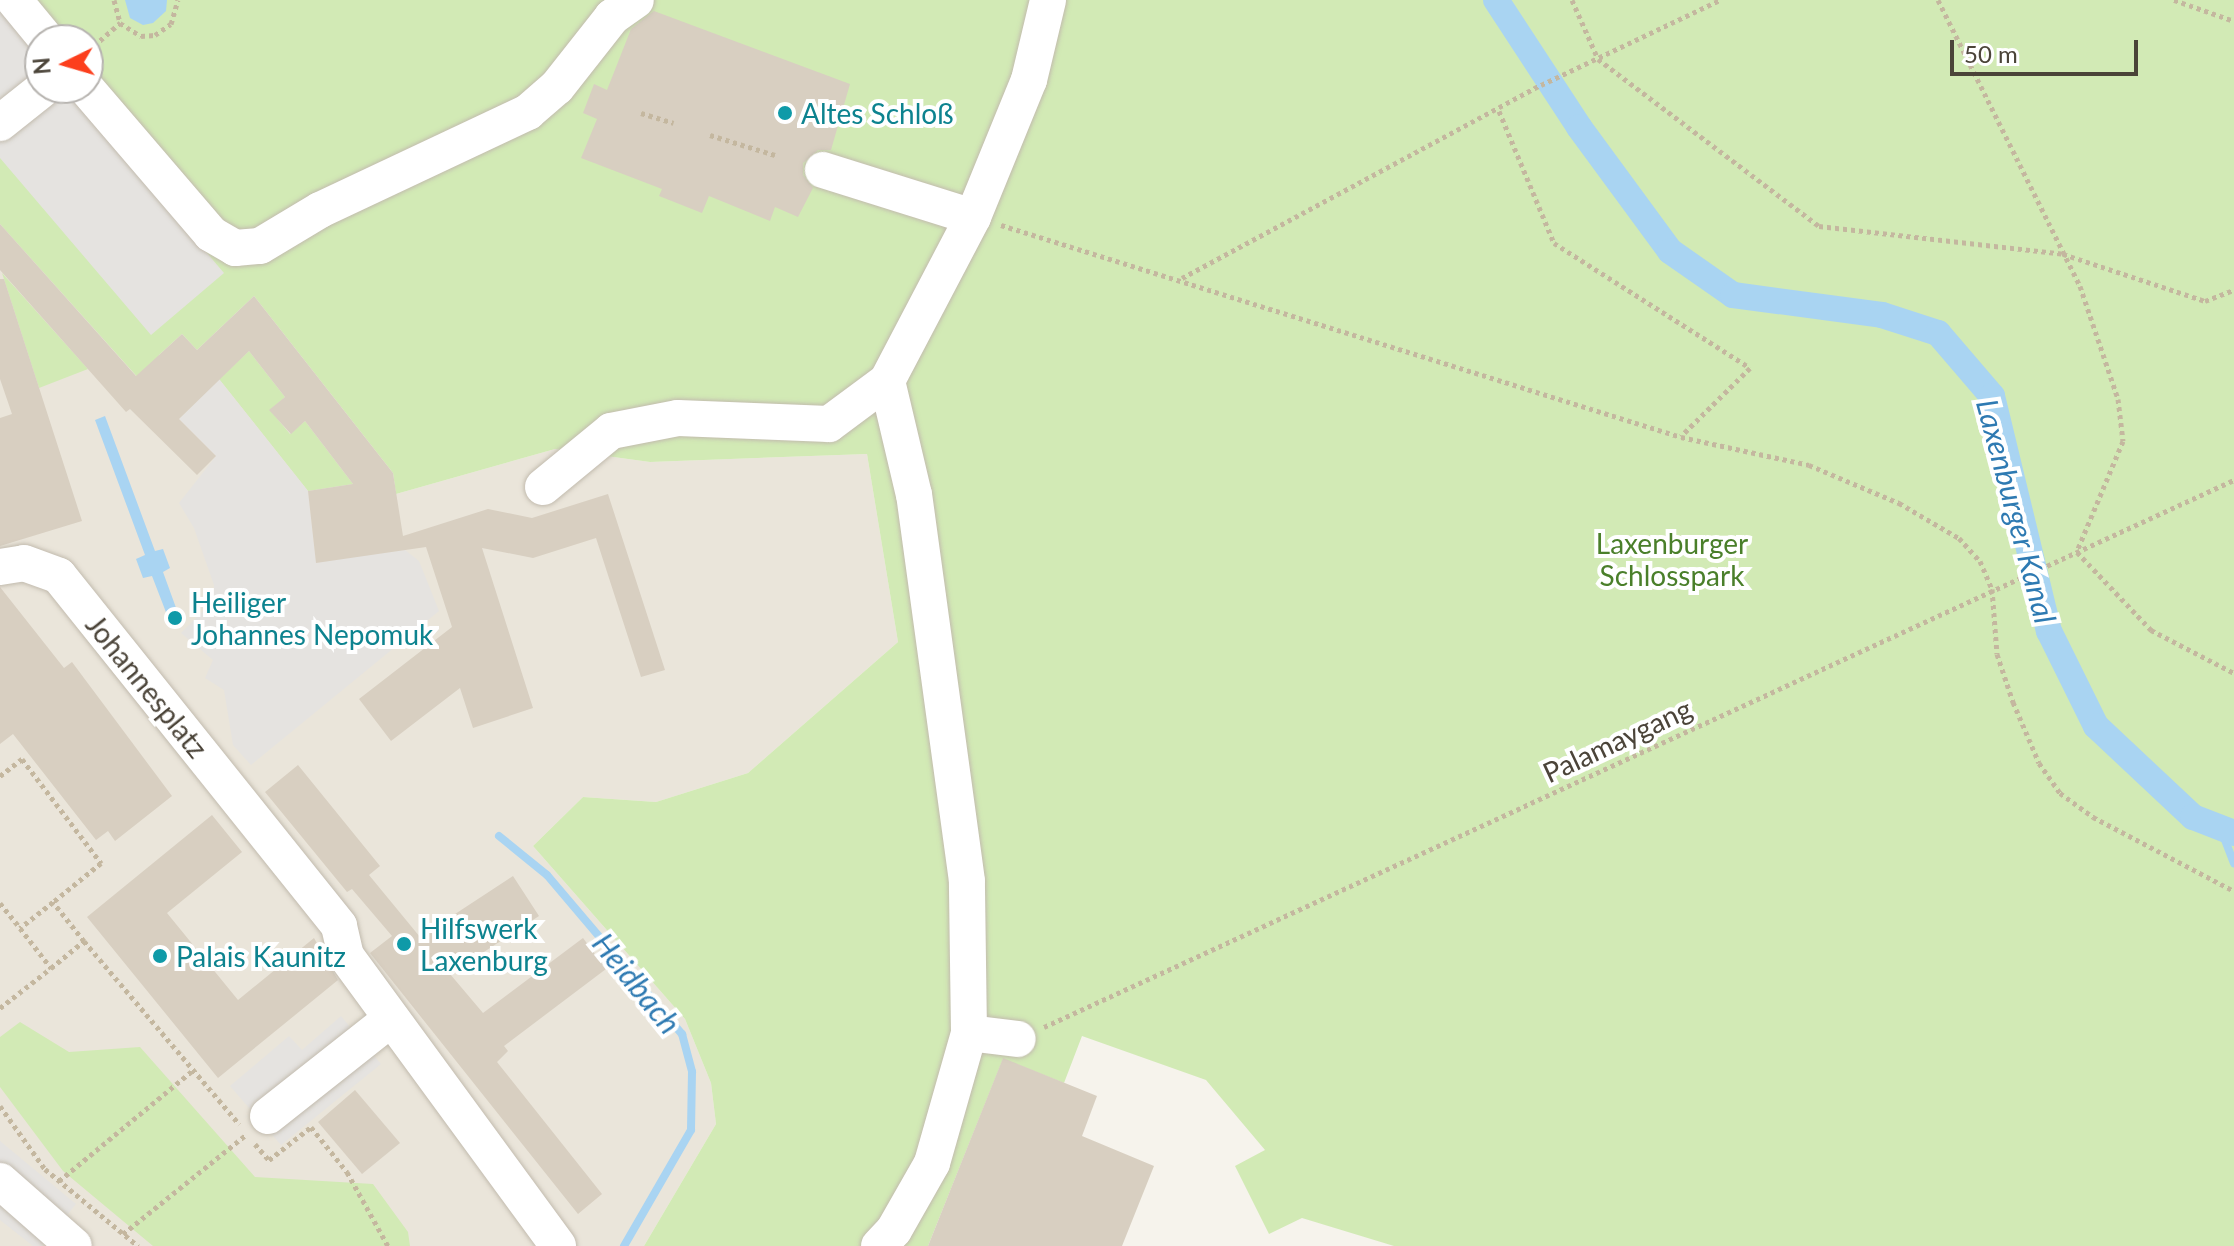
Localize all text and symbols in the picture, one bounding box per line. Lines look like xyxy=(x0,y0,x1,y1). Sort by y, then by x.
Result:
north arrow xyxy=(24,24,104,104)
scale bar xyxy=(1954,24,2142,74)
text: 50 m xyxy=(1964,39,2018,68)
text: N xyxy=(27,56,56,76)
place label: Altes Schloß xyxy=(801,96,953,130)
marker: Altes Schloß xyxy=(776,104,794,122)
water label: Laxenburger Kanal xyxy=(1970,395,2064,627)
park label: Laxenburger Schlosspark xyxy=(1596,526,1748,592)
place label: Heiliger Johannes Nepomuk xyxy=(191,585,433,651)
street label: Johannesplatz xyxy=(79,608,215,764)
marker: Heiliger Johannes Nepomuk xyxy=(166,609,184,627)
street label: Palamaygang xyxy=(1537,691,1697,789)
place label: Hilfswerk Laxenburg xyxy=(420,911,548,977)
water label: Heidbach xyxy=(586,926,688,1040)
marker: Hilfswerk Laxenburg xyxy=(395,935,413,953)
place label: Palais Kaunitz xyxy=(176,939,346,973)
marker: Palais Kaunitz xyxy=(151,947,169,965)

